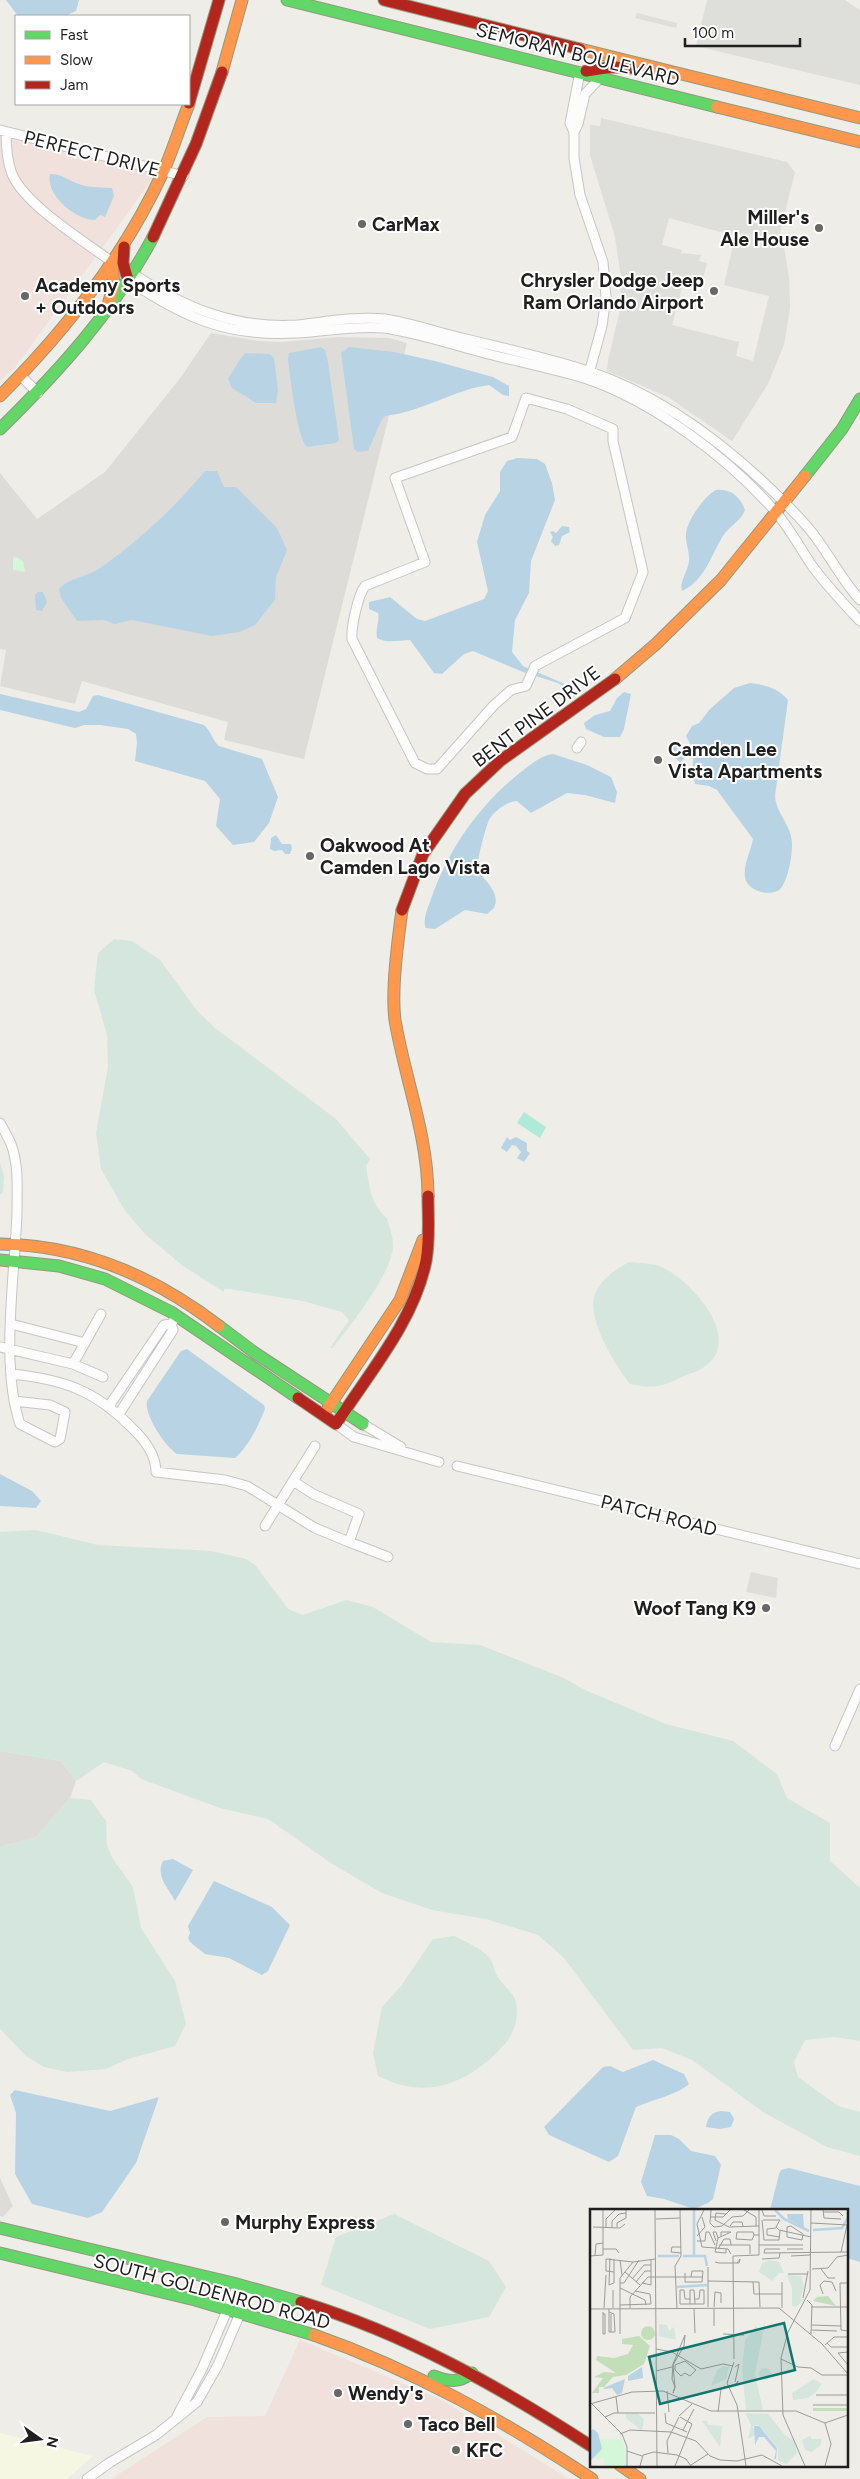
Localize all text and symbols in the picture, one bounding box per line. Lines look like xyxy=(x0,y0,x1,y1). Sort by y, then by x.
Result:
legend xyxy=(15,15,190,105)
scale bar xyxy=(685,15,800,47)
street label: SEMORAN BOULEVARD xyxy=(474,18,682,91)
text: 100 m xyxy=(692,24,734,42)
text: Fast xyxy=(60,26,89,44)
text: Slow xyxy=(60,51,93,69)
text: Jam xyxy=(60,76,88,94)
street label: PERFECT DRIVE xyxy=(22,125,162,181)
place label: Miller's Ale House xyxy=(720,206,809,251)
place label: CarMax xyxy=(372,213,440,236)
marker: CarMax xyxy=(356,218,368,230)
marker: Miller's Ale House xyxy=(813,222,825,234)
place label: Chrysler Dodge Jeep Ram Orlando Airport xyxy=(520,269,704,314)
place label: Academy Sports + Outdoors xyxy=(35,274,180,319)
marker: Chrysler Dodge Jeep Ram Orlando Airport xyxy=(708,285,720,297)
marker: Academy Sports + Outdoors xyxy=(19,290,31,302)
street label: BENT PINE DRIVE xyxy=(468,661,605,772)
place label: Camden Lee Vista Apartments xyxy=(668,738,822,783)
marker: Camden Lee Vista Apartments xyxy=(652,754,664,766)
place label: Oakwood At Camden Lago Vista xyxy=(320,834,490,879)
marker: Oakwood At Camden Lago Vista xyxy=(304,850,316,862)
street label: PATCH ROAD xyxy=(598,1490,720,1541)
place label: Woof Tang K9 xyxy=(634,1597,756,1620)
marker: Woof Tang K9 xyxy=(760,1602,772,1614)
inset map xyxy=(590,2209,848,2466)
place label: Murphy Express xyxy=(235,2211,375,2234)
marker: Murphy Express xyxy=(219,2216,231,2228)
street label: SOUTH GOLDENROD ROAD xyxy=(91,2249,333,2334)
place label: Wendy's xyxy=(348,2382,423,2405)
marker: Wendy's xyxy=(332,2387,344,2399)
place label: Taco Bell xyxy=(418,2413,495,2436)
north arrow xyxy=(15,2414,65,2464)
marker: Taco Bell xyxy=(402,2418,414,2430)
text: N xyxy=(43,2435,62,2449)
place label: KFC xyxy=(466,2439,503,2462)
marker: KFC xyxy=(450,2444,462,2456)

